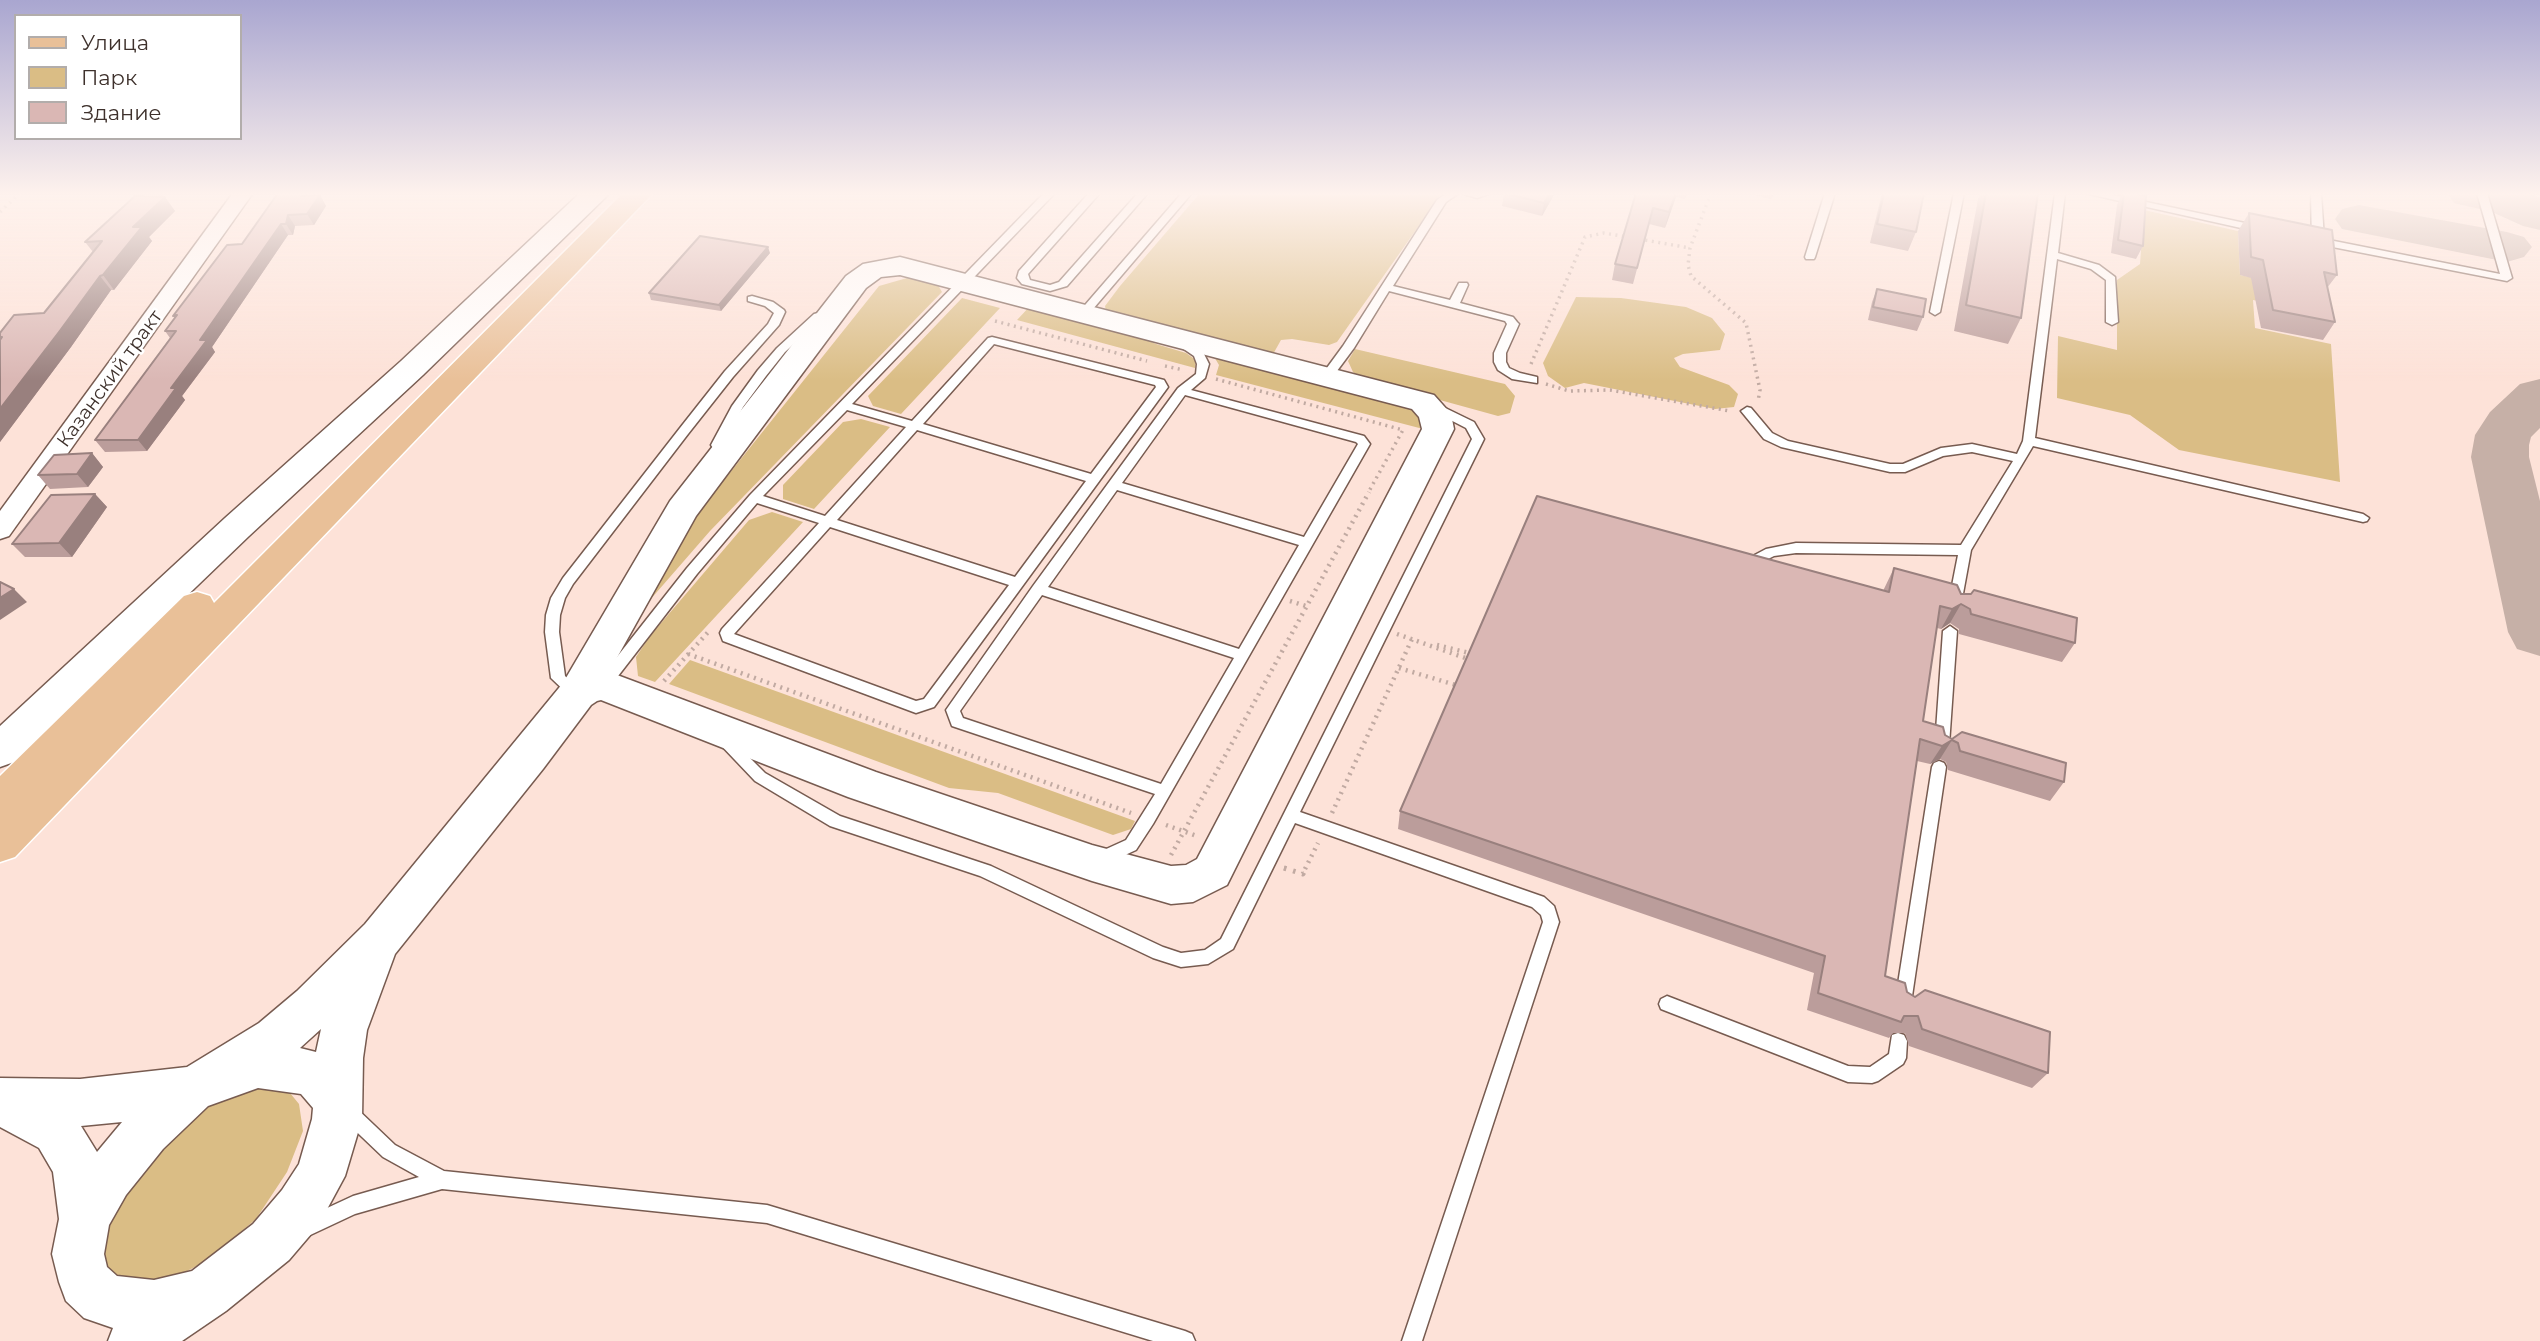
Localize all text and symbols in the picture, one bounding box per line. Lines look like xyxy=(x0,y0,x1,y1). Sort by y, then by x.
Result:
legend xyxy=(14,14,242,140)
text: Улица xyxy=(81,30,149,55)
text: Парк xyxy=(81,65,137,90)
text: Здание xyxy=(81,100,162,125)
street label: Казанский тракт xyxy=(53,306,167,452)

